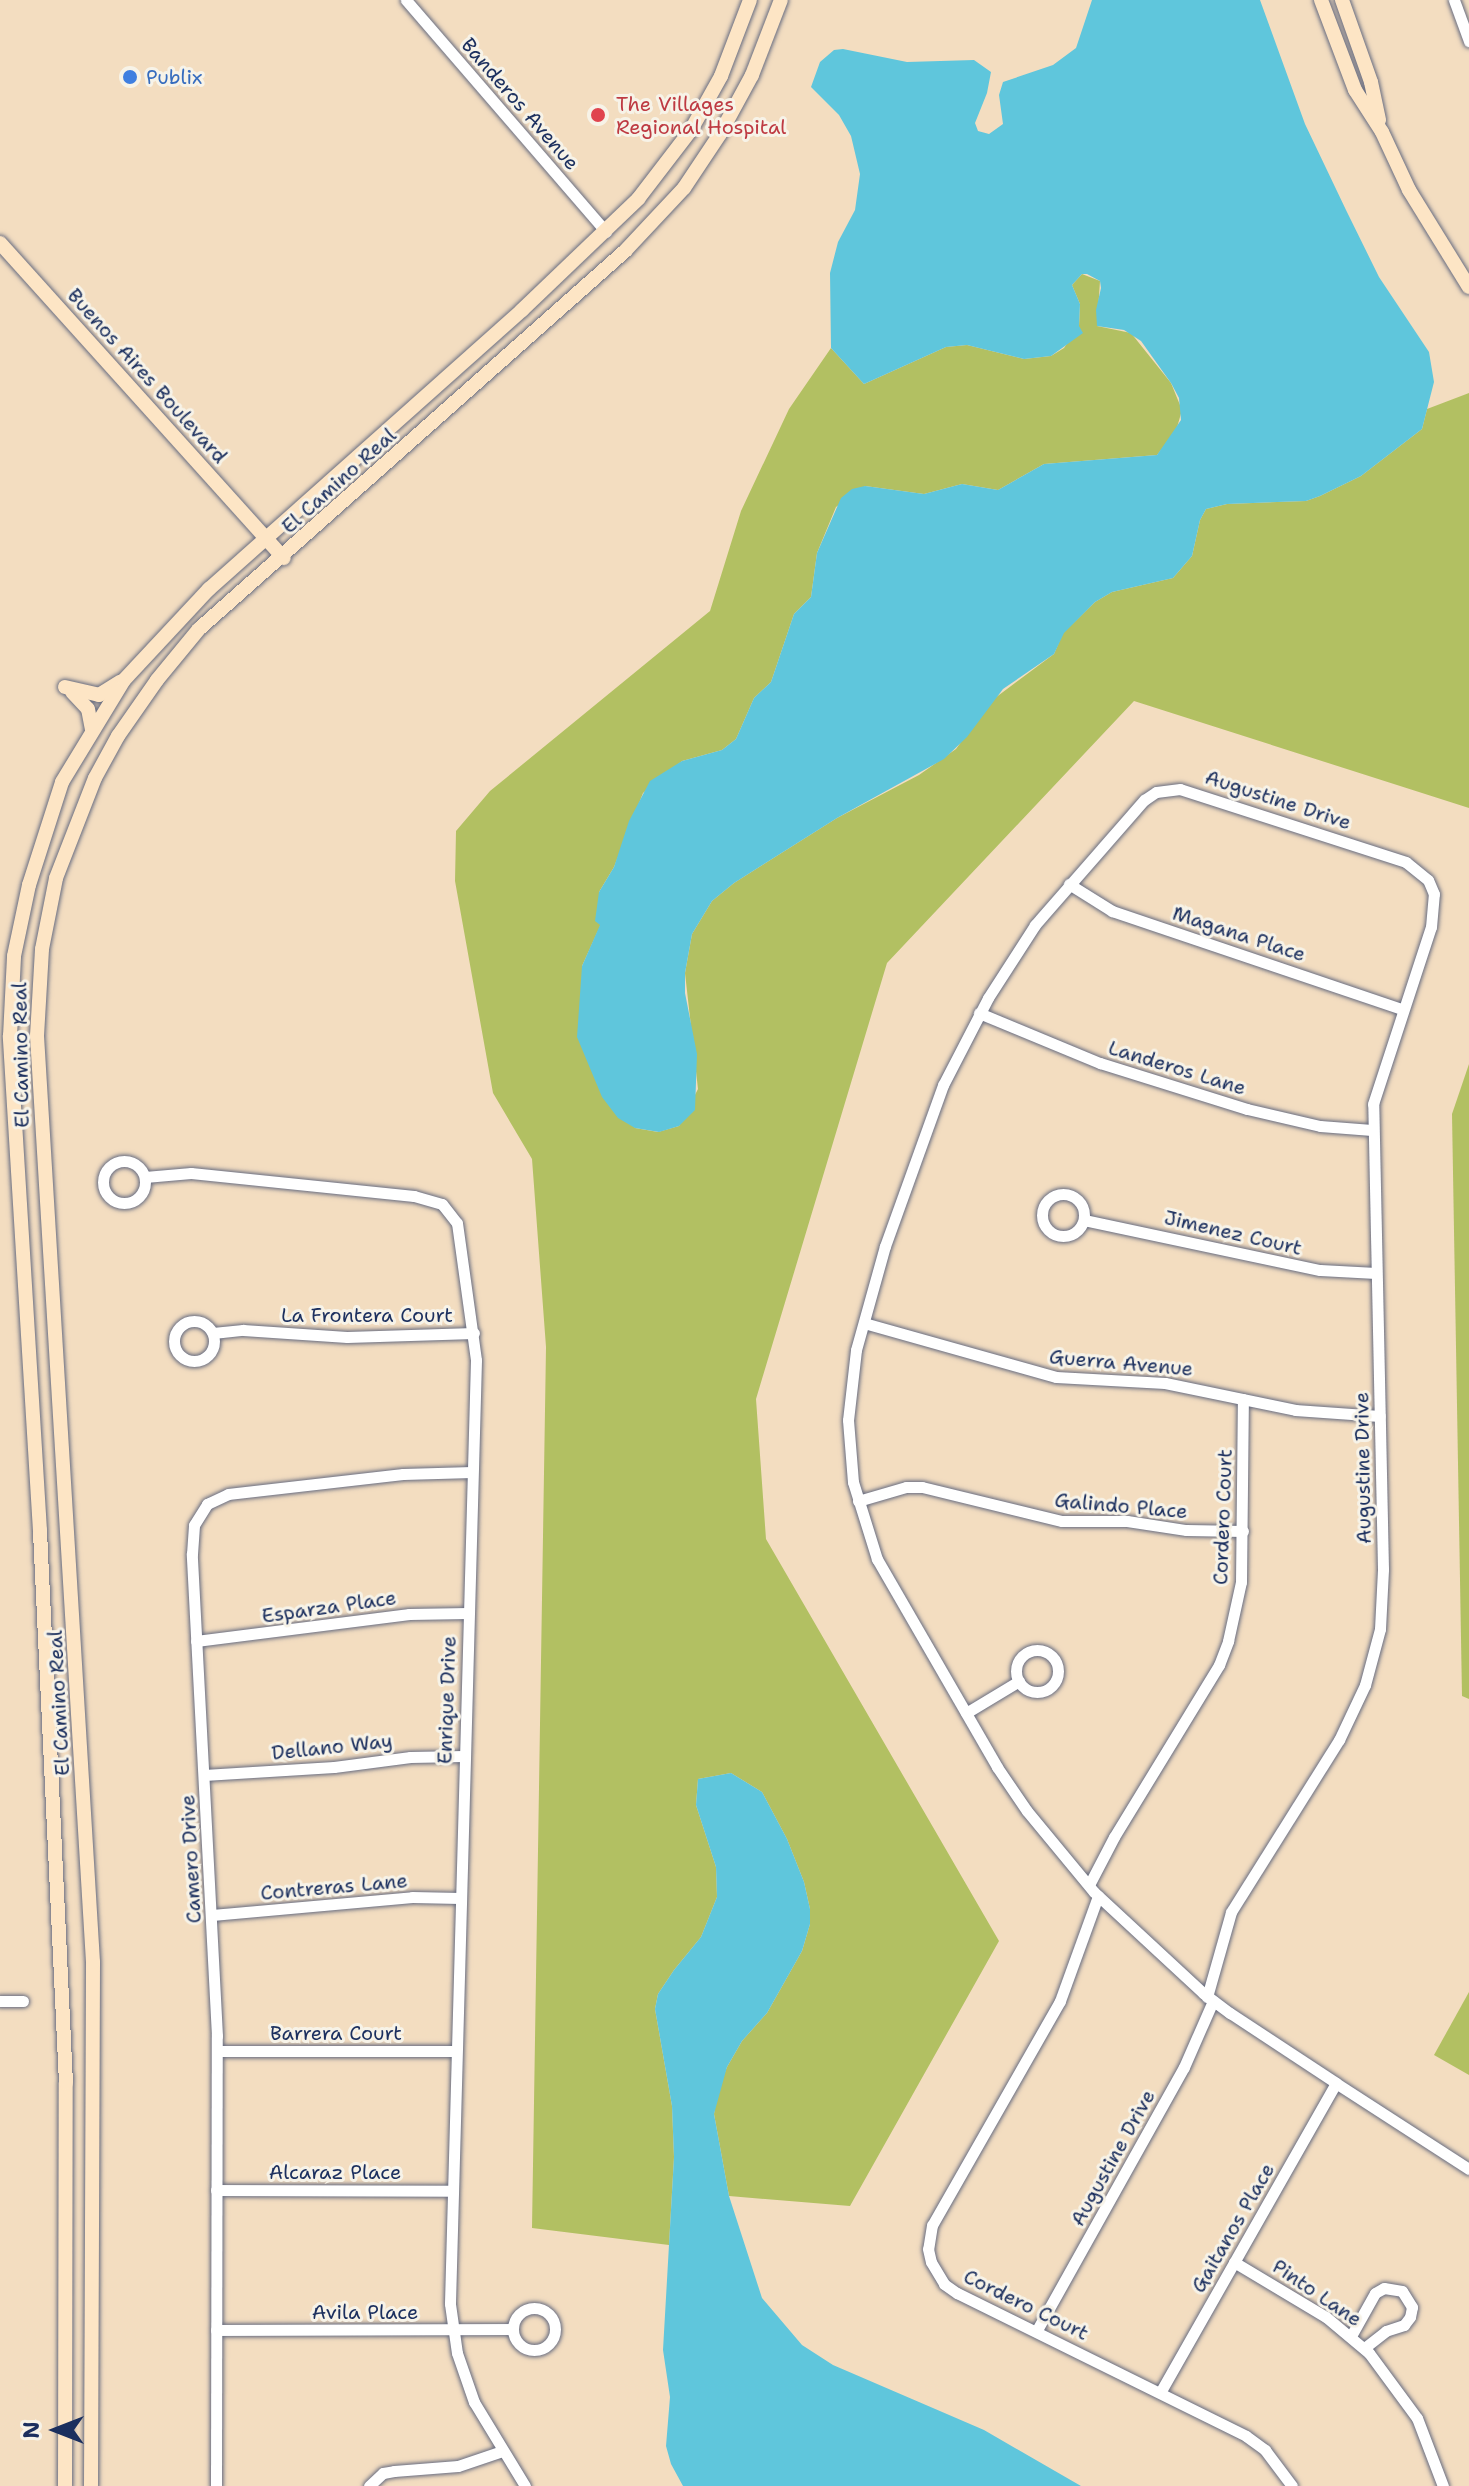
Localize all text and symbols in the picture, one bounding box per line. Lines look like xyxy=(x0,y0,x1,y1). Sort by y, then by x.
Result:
street label: Banderos Avenue xyxy=(456,33,584,175)
place label: Publix xyxy=(146,65,202,89)
marker: Publix xyxy=(121,68,139,86)
place label: The Villages Regional Hospital xyxy=(616,92,786,139)
marker: The Villages Regional Hospital xyxy=(587,104,609,126)
street label: Buenos Aires Boulevard xyxy=(62,284,232,468)
street label: El Camino Real xyxy=(277,423,401,539)
street label: Augustine Drive xyxy=(1202,765,1354,835)
street label: Magana Place xyxy=(1169,901,1309,967)
street label: El Camino Real xyxy=(8,982,34,1128)
street label: Landeros Lane xyxy=(1105,1036,1249,1100)
street label: Jimenez Court xyxy=(1162,1206,1304,1260)
street label: La Frontera Court xyxy=(281,1303,453,1327)
street label: Guerra Avenue xyxy=(1048,1345,1194,1381)
street label: Augustine Drive xyxy=(1350,1392,1376,1544)
street label: Cordero Court xyxy=(1209,1449,1237,1585)
street label: Galindo Place xyxy=(1054,1488,1188,1524)
street label: Esparza Place xyxy=(260,1586,398,1628)
street label: El Camino Real xyxy=(43,1630,75,1776)
street label: Enrique Drive xyxy=(433,1635,461,1765)
street label: Dellano Way xyxy=(270,1729,394,1765)
street label: Camero Drive xyxy=(176,1794,206,1924)
street label: Contreras Lane xyxy=(259,1869,409,1905)
street label: Barrera Court xyxy=(270,2021,402,2045)
street label: Augustine Drive xyxy=(1066,2086,1160,2230)
street label: Gaitanos Place xyxy=(1186,2159,1280,2297)
street label: Alcaraz Place xyxy=(269,2160,401,2184)
street label: Pinto Lane xyxy=(1268,2254,1366,2332)
street label: Cordero Court xyxy=(960,2264,1092,2346)
street label: Avila Place xyxy=(312,2300,418,2324)
north arrow xyxy=(16,2390,96,2470)
text: N xyxy=(17,2421,46,2439)

